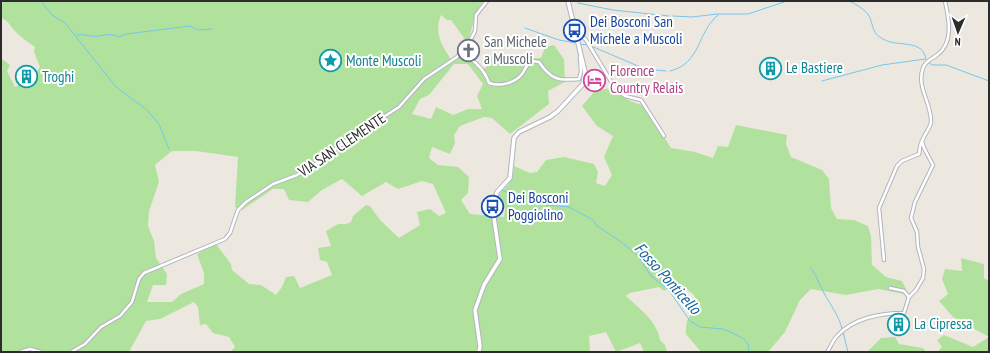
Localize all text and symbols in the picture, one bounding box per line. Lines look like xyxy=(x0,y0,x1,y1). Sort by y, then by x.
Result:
place label: Dei Bosconi San Michele a Muscoli xyxy=(590,12,682,48)
north arrow xyxy=(938,12,978,52)
bus stop icon: Dei Bosconi San Michele a Muscoli xyxy=(561,18,587,44)
place label: San Michele a Muscoli xyxy=(484,32,547,68)
text: N xyxy=(954,35,961,49)
church icon: San Michele a Muscoli xyxy=(456,38,482,64)
place icon: Monte Muscoli xyxy=(318,48,344,74)
place label: Monte Muscoli xyxy=(346,51,421,70)
building icon: Le Bastiere xyxy=(758,55,784,81)
place label: Le Bastiere xyxy=(786,58,843,77)
place label: Florence Country Relais xyxy=(610,61,683,97)
building icon: Troghi xyxy=(13,64,39,90)
place label: Troghi xyxy=(42,67,74,86)
hotel icon: Florence Country Relais xyxy=(581,67,607,93)
street label: VIA SAN CLEMENTE xyxy=(293,108,389,181)
place label: Dei Bosconi Poggiolino xyxy=(508,188,569,224)
bus stop icon: Dei Bosconi Poggiolino xyxy=(479,194,505,220)
water label: Fosso Ponticello xyxy=(631,238,706,319)
building icon: La Cipressa xyxy=(886,311,912,337)
place label: La Cipressa xyxy=(914,314,972,333)

